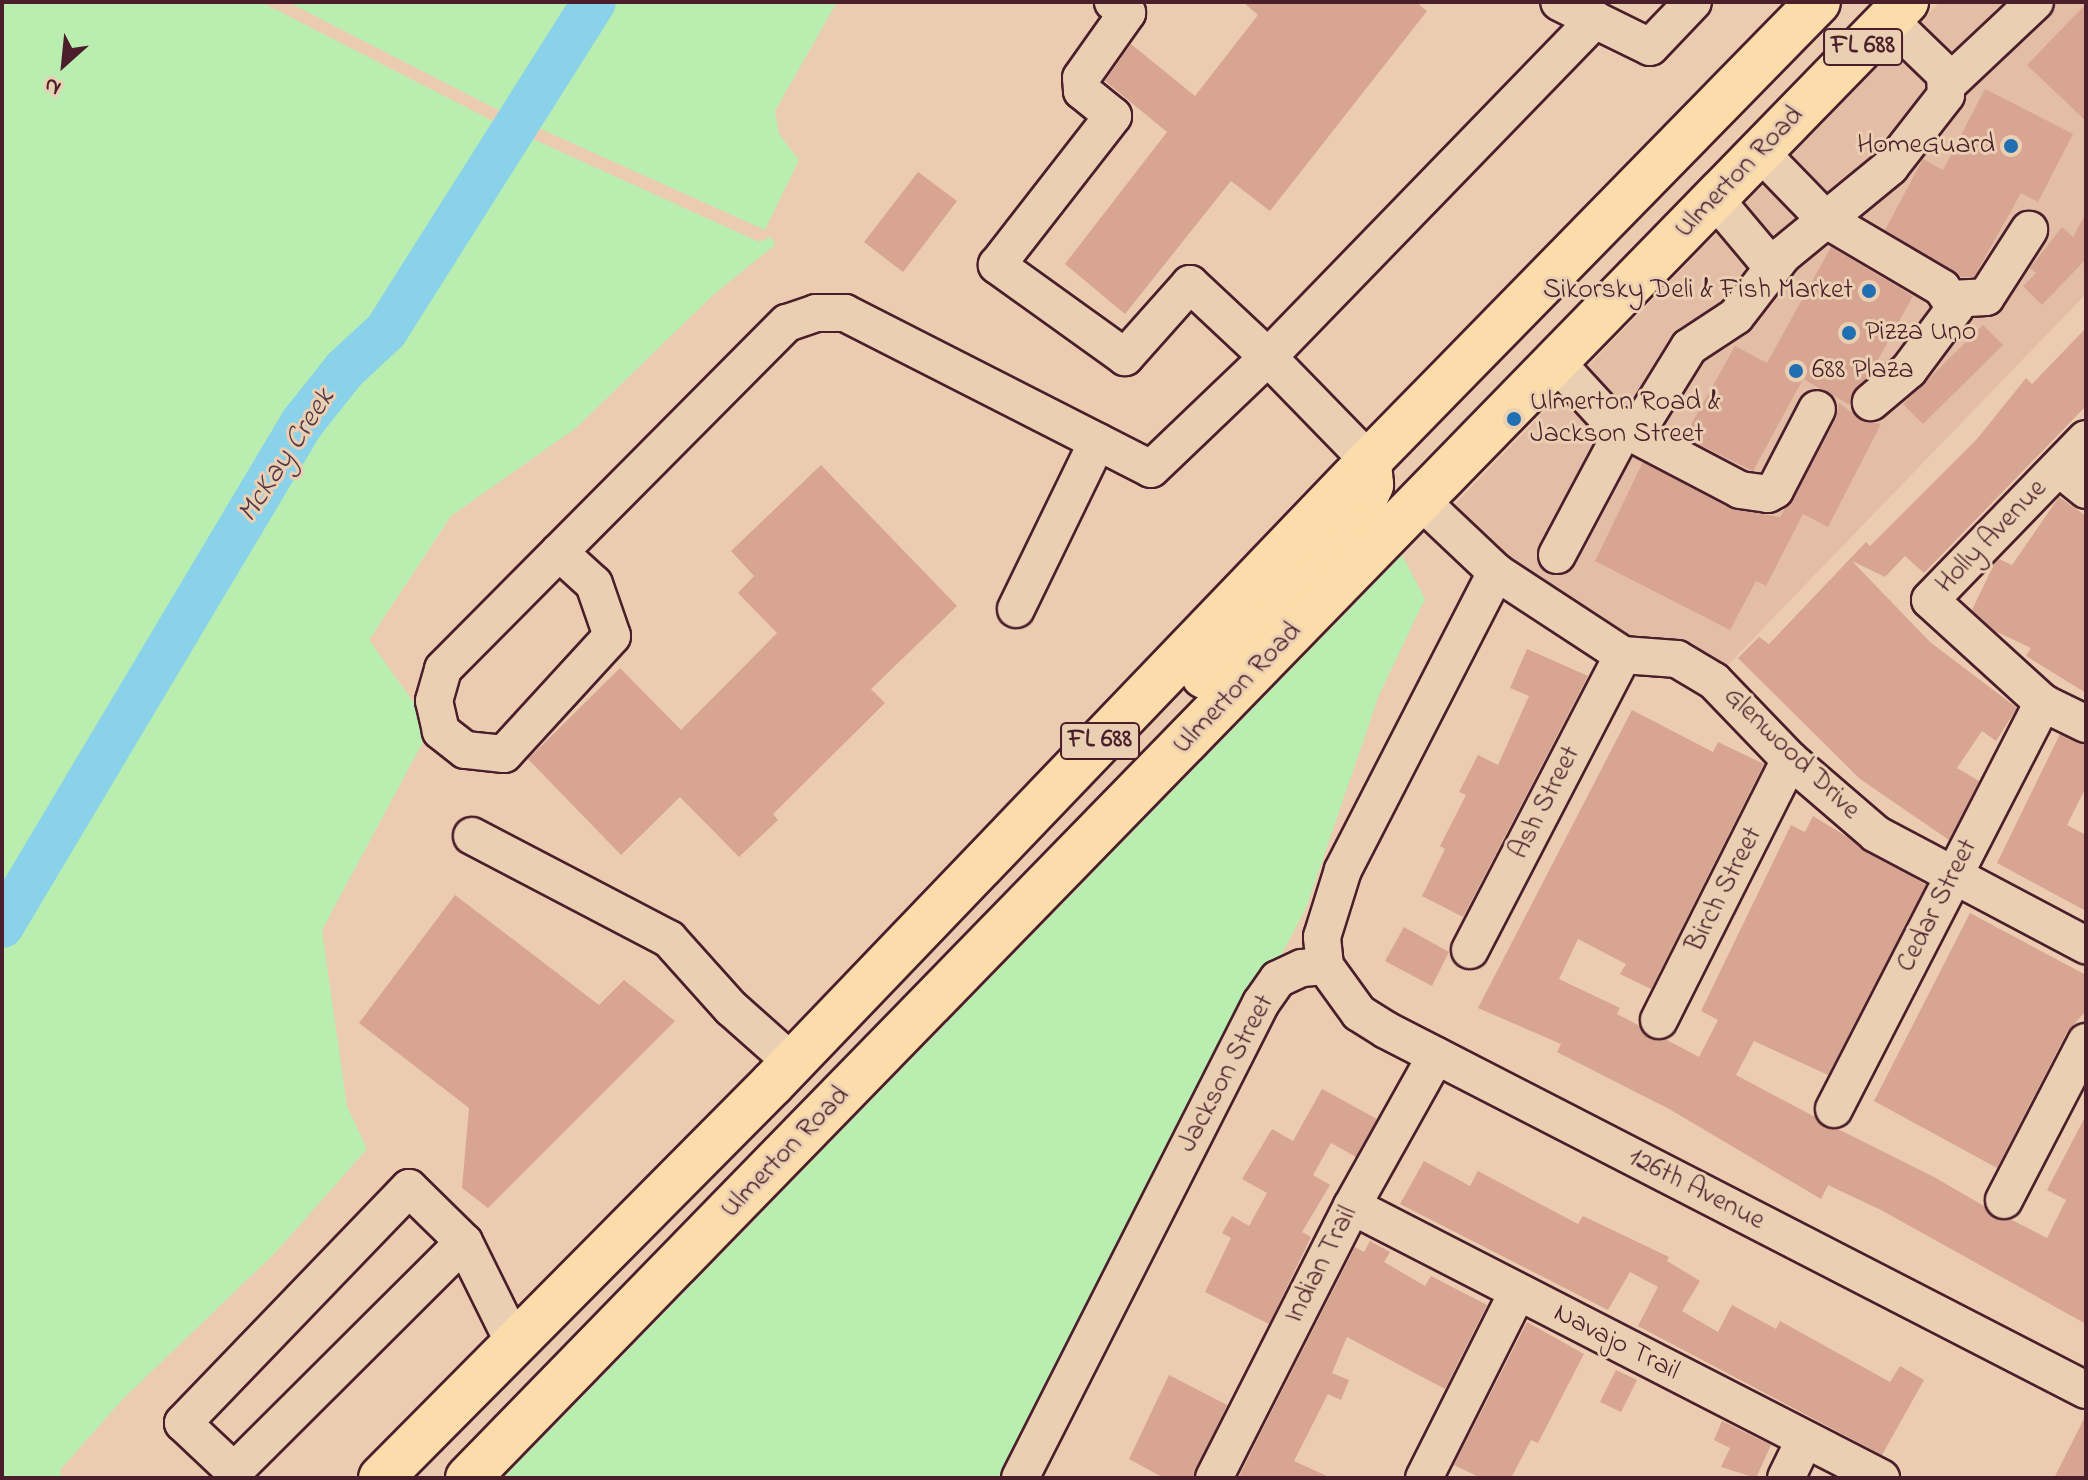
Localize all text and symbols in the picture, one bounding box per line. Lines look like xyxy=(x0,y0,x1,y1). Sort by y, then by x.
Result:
north arrow xyxy=(24,24,104,104)
road number: FL 688 xyxy=(1823,25,1903,69)
text: N xyxy=(39,68,67,103)
street label: Ulmerton Road xyxy=(1669,100,1811,246)
place label: HomeGuard xyxy=(1857,129,1995,163)
marker: HomeGuard xyxy=(2002,137,2020,155)
place label: Sikorsky Deli & Fish Market xyxy=(1543,274,1853,308)
marker: Sikorsky Deli & Fish Market xyxy=(1860,282,1878,300)
place label: Pizza Uno xyxy=(1865,316,1976,350)
marker: Pizza Uno xyxy=(1840,324,1858,342)
place label: 688 Plaza xyxy=(1812,354,1914,388)
marker: 688 Plaza xyxy=(1787,362,1805,380)
water label: McKay Creek xyxy=(230,382,344,530)
place label: Ulmerton Road & Jackson Street xyxy=(1530,386,1721,452)
marker: Ulmerton Road & Jackson Street xyxy=(1505,410,1523,428)
street label: Holly Avenue xyxy=(1929,473,2055,601)
street label: Ulmerton Road xyxy=(1167,616,1309,762)
street label: Glenwood Drive xyxy=(1716,680,1866,828)
road number: FL 688 xyxy=(1060,719,1140,763)
street label: Ash Street xyxy=(1503,741,1589,865)
street label: Birch Street xyxy=(1679,822,1771,958)
street label: Cedar Street xyxy=(1890,834,1986,978)
street label: Jackson Street xyxy=(1171,989,1283,1159)
street label: Ulmerton Road xyxy=(715,1080,857,1226)
street label: 126th Avenue xyxy=(1622,1141,1770,1239)
street label: Indian Trail xyxy=(1278,1201,1366,1329)
street label: Navajo Trail xyxy=(1547,1297,1685,1389)

